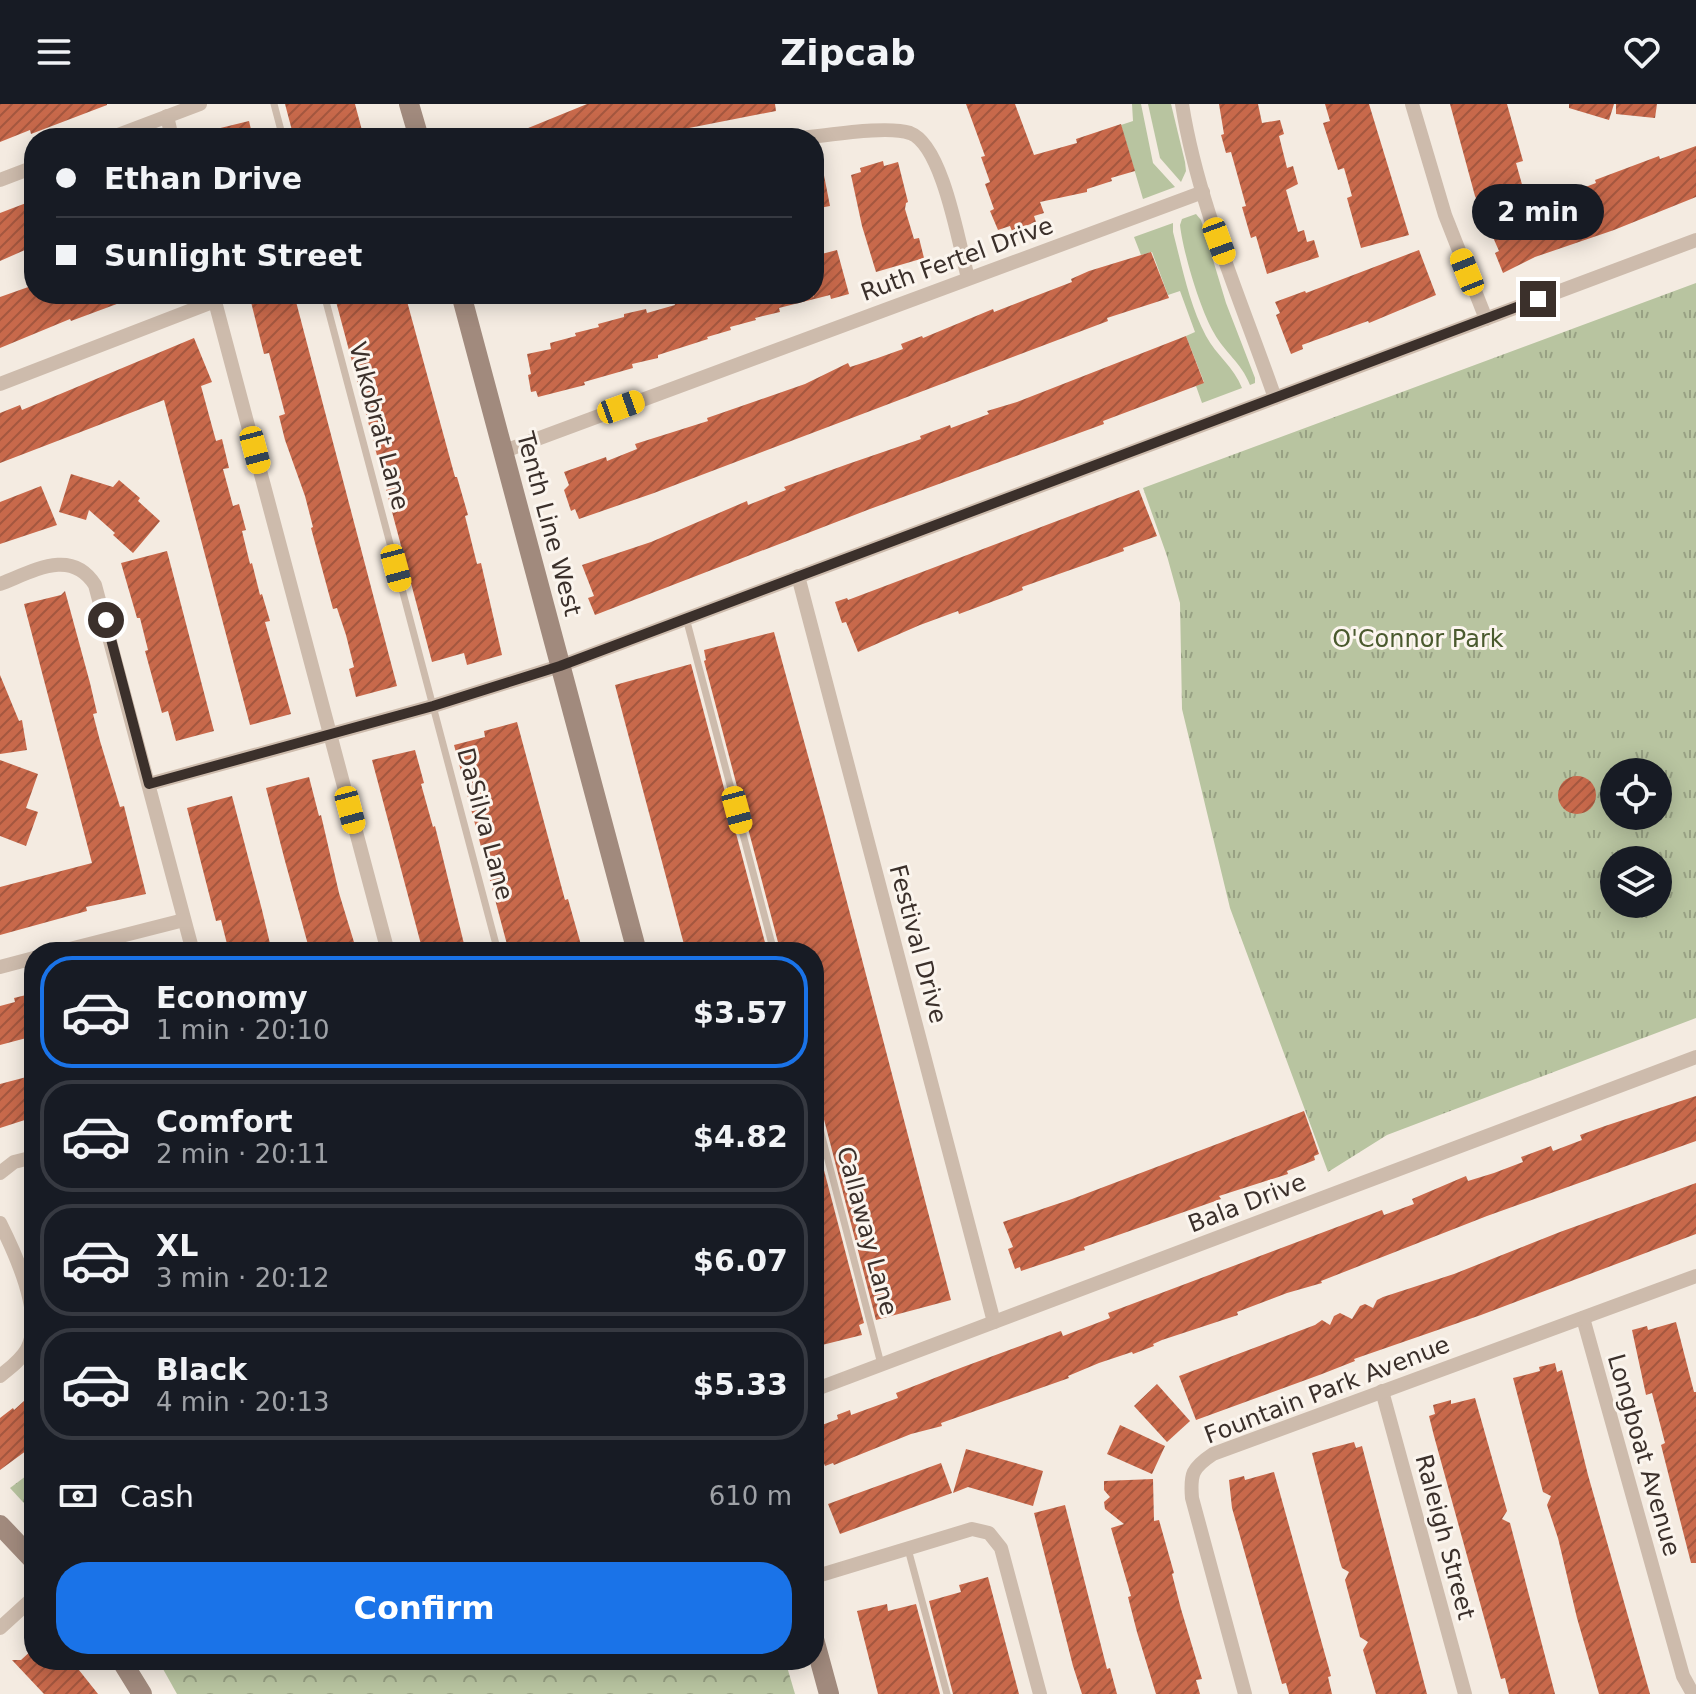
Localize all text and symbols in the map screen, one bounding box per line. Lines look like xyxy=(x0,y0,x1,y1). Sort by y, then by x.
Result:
icon: menu xyxy=(32,30,76,74)
icon: heart xyxy=(1620,30,1664,74)
text: Zipcab xyxy=(780,32,916,73)
text: Ethan Drive xyxy=(104,161,302,196)
callout: 2 min xyxy=(1472,183,1604,239)
text: 2 min xyxy=(1497,197,1579,227)
street label: Ruth Fertel Drive xyxy=(857,211,1057,307)
car xyxy=(1200,214,1238,268)
text: Sunlight Street xyxy=(104,238,362,273)
car xyxy=(1447,245,1487,299)
route end xyxy=(1520,281,1556,317)
street label: Vukobrat Lane xyxy=(343,339,415,513)
car xyxy=(594,388,648,426)
car xyxy=(237,424,273,476)
street label: Tenth Line West xyxy=(511,428,587,619)
car xyxy=(378,542,414,594)
route start xyxy=(88,602,124,638)
park label: O'Connor Park xyxy=(1332,625,1504,653)
street label: DaSilva Lane xyxy=(451,745,519,903)
map controls xyxy=(1600,758,1672,918)
button: locate xyxy=(1600,758,1672,830)
car xyxy=(332,784,368,836)
car xyxy=(719,784,755,836)
button: layers xyxy=(1600,846,1672,918)
street label: Festival Drive xyxy=(883,862,953,1026)
icon: car xyxy=(60,976,132,1048)
text: Economy xyxy=(156,980,308,1015)
text: $3.57 xyxy=(693,995,788,1030)
text: 1 min · 20:10 xyxy=(156,1015,330,1045)
icon: car xyxy=(60,1100,132,1172)
text: Comfort xyxy=(156,1104,293,1139)
text: $4.82 xyxy=(693,1119,788,1154)
text: 2 min · 20:11 xyxy=(156,1139,330,1169)
street label: Callaway Lane xyxy=(831,1143,903,1319)
street label: Bala Drive xyxy=(1184,1168,1310,1238)
icon: car xyxy=(60,1224,132,1296)
text: XL xyxy=(156,1228,198,1263)
text: $6.07 xyxy=(693,1243,788,1278)
text: 3 min · 20:12 xyxy=(156,1263,330,1293)
street label: Fountain Park Avenue xyxy=(1200,1330,1454,1450)
icon: car xyxy=(60,1348,132,1420)
street label: Longboat Avenue xyxy=(1602,1351,1686,1559)
text: Black xyxy=(156,1352,247,1387)
text: $5.33 xyxy=(693,1367,788,1402)
text: 4 min · 20:13 xyxy=(156,1387,330,1417)
street label: Raleigh Street xyxy=(1409,1451,1481,1623)
icon: cash xyxy=(56,1474,100,1518)
text: Cash xyxy=(120,1479,194,1514)
text: 610 m xyxy=(709,1481,792,1511)
button: Confirm xyxy=(56,1562,792,1654)

